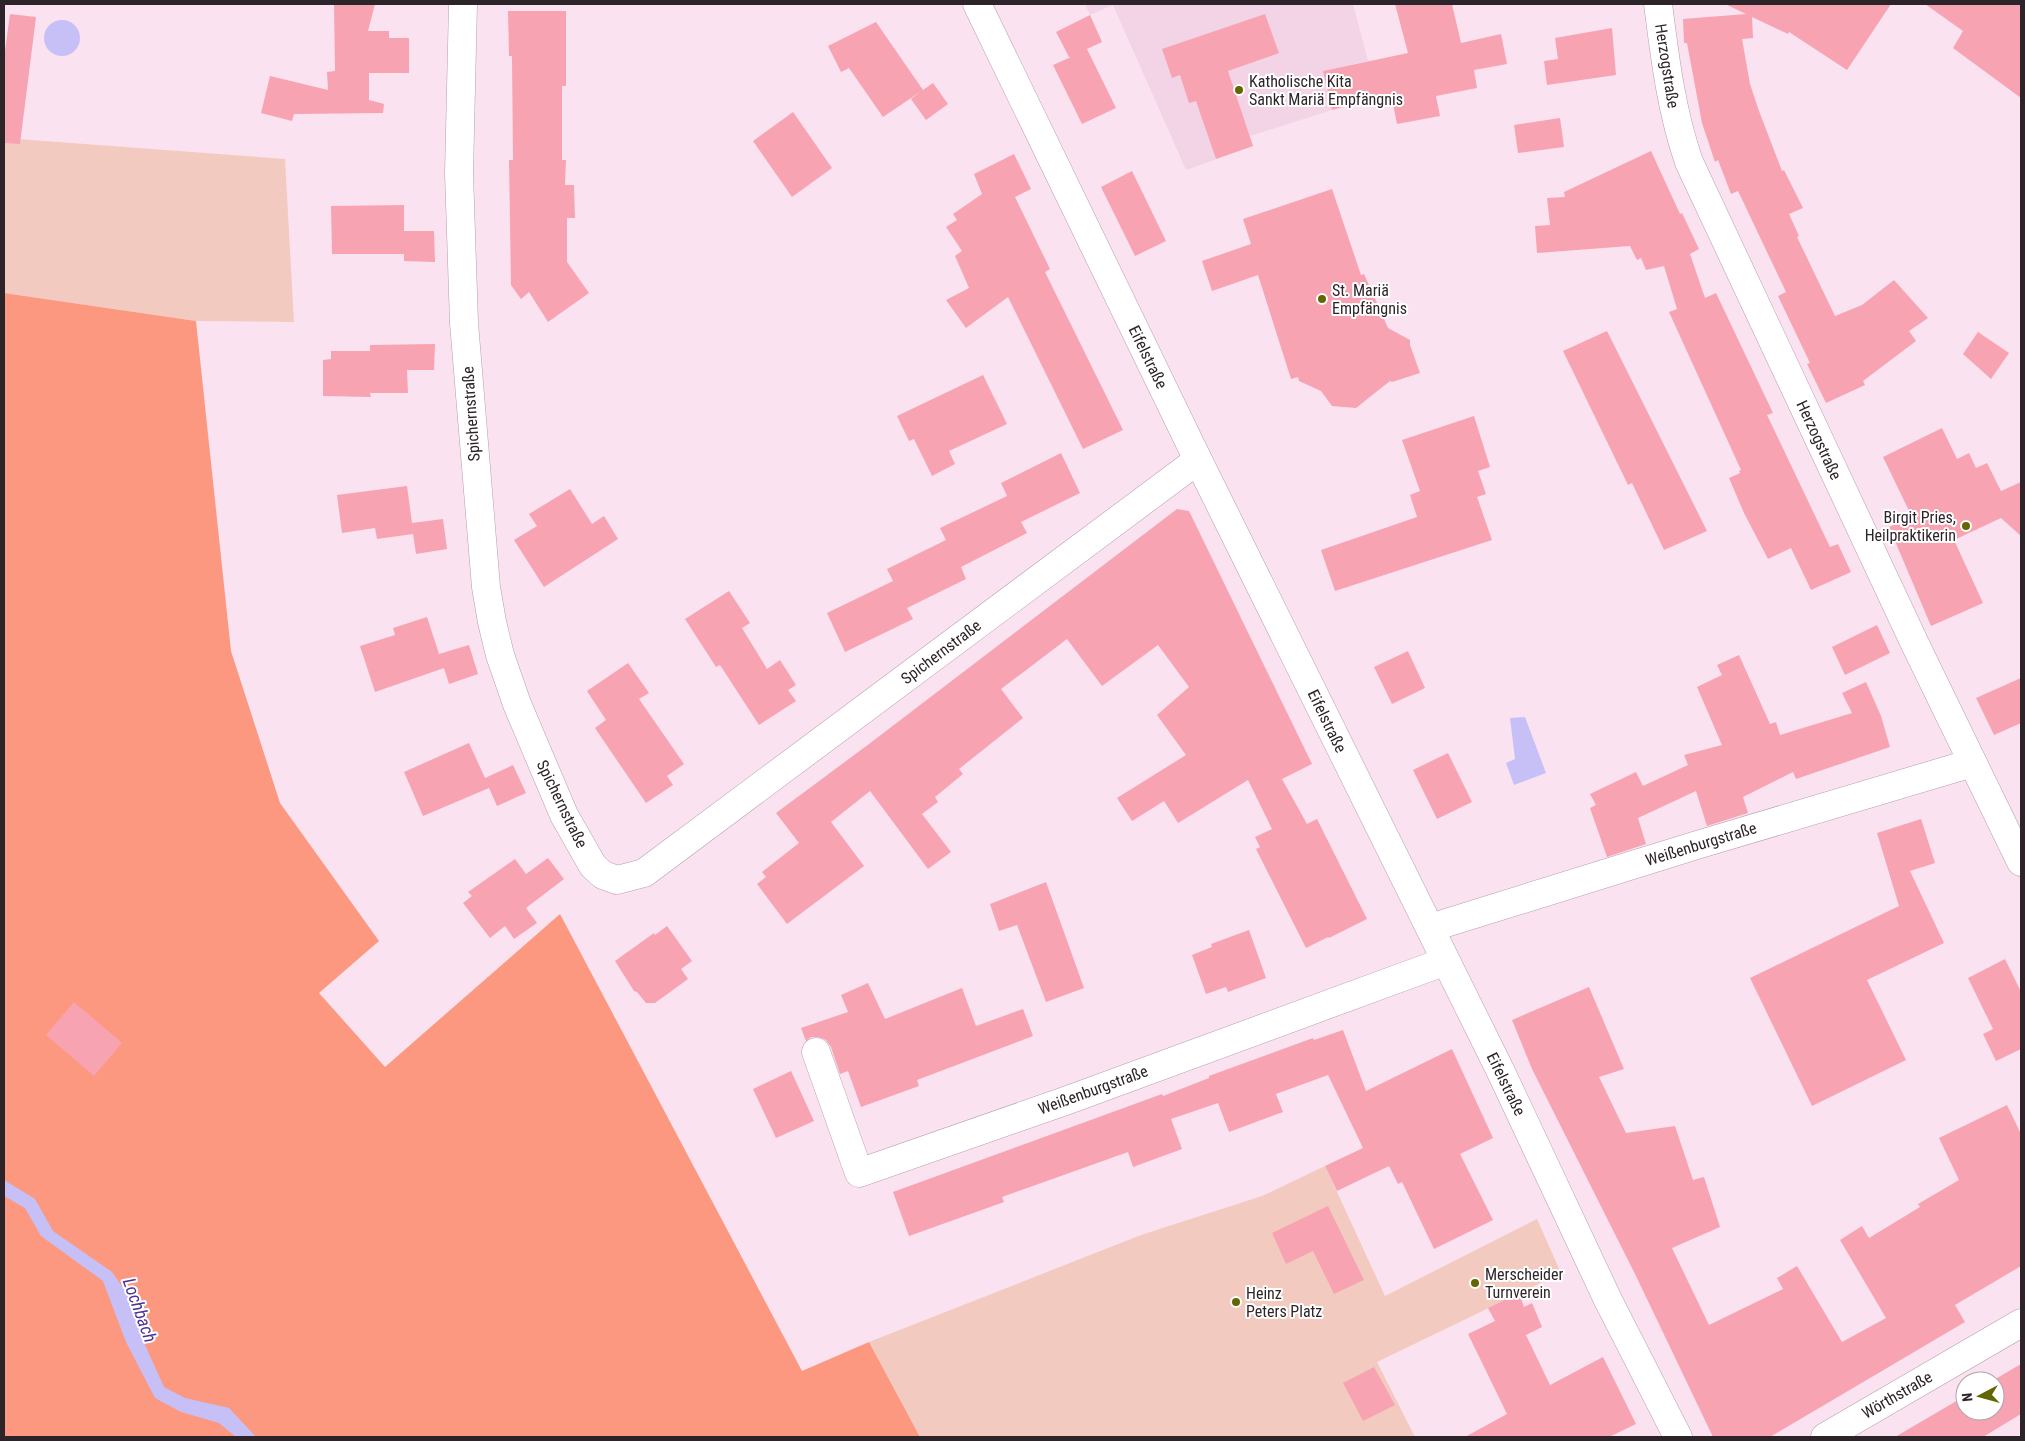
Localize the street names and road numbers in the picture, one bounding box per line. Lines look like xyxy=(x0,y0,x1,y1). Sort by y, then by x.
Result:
street label: Herzogstraße xyxy=(1651,22,1683,110)
street label: Eifelstraße xyxy=(1125,322,1171,392)
street label: Spichernstraße xyxy=(458,366,484,462)
street label: Herzogstraße xyxy=(1792,397,1846,483)
street label: Spichernstraße xyxy=(897,616,985,688)
street label: Eifelstraße xyxy=(1304,686,1350,756)
street label: Spichernstraße xyxy=(533,757,591,851)
street label: Weißenburgstraße xyxy=(1643,818,1759,870)
street label: Eifelstraße xyxy=(1483,1049,1529,1119)
street label: Weißenburgstraße xyxy=(1036,1061,1150,1119)
street label: Wörthstraße xyxy=(1859,1367,1935,1423)

